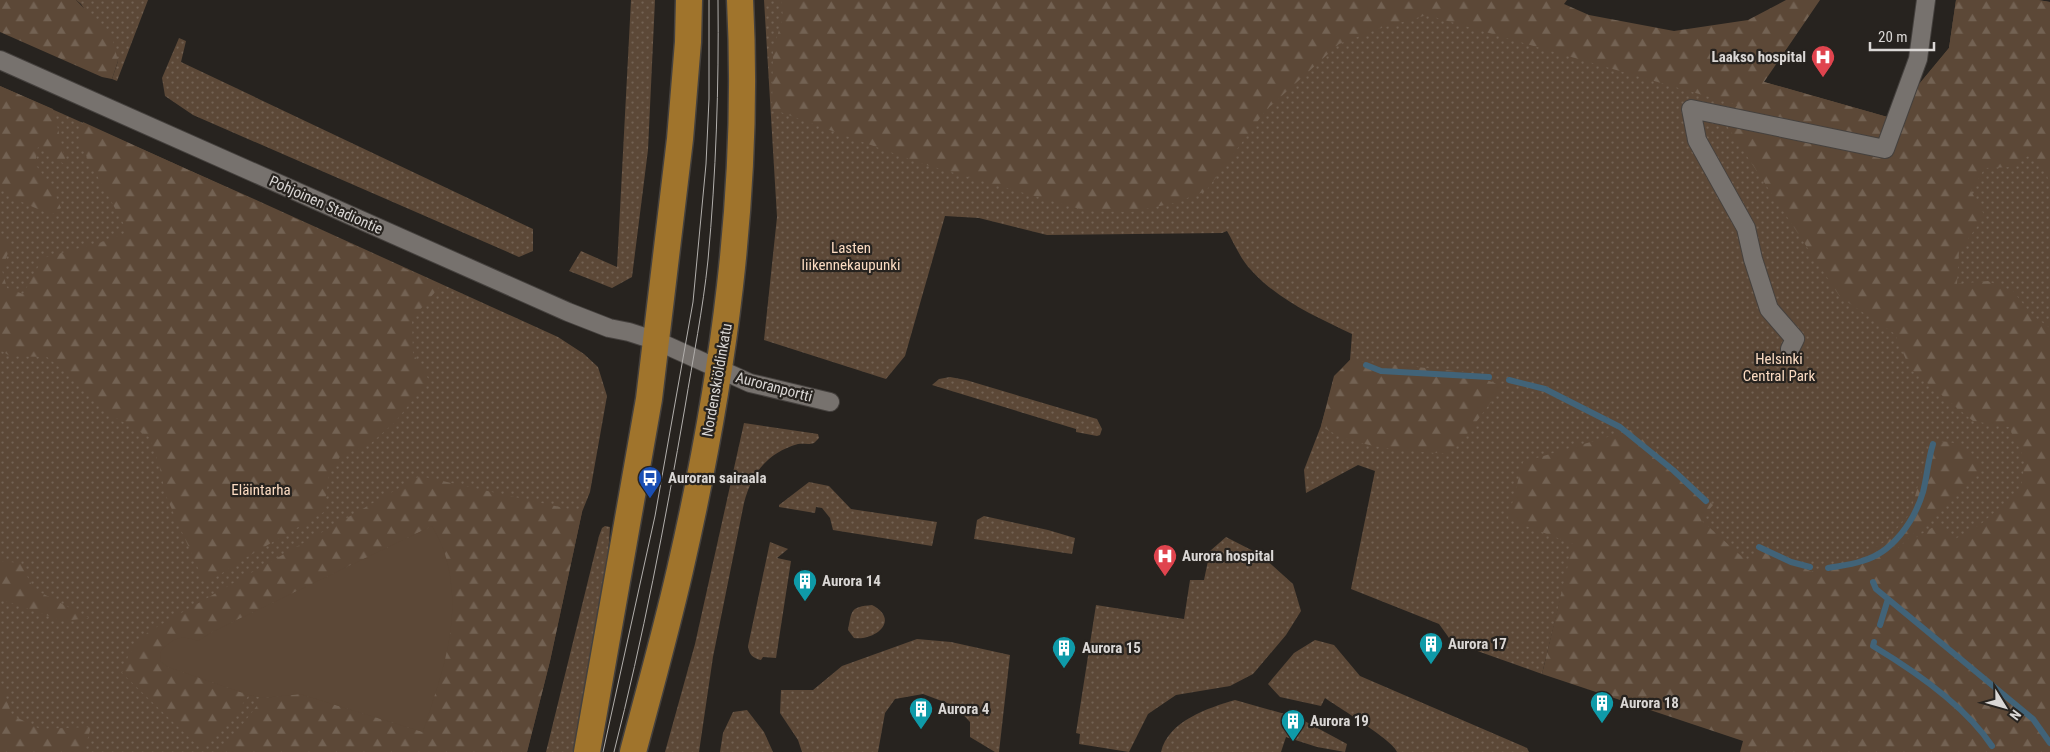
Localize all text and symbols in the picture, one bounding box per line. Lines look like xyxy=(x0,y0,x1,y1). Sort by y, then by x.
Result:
scale bar xyxy=(1870,20,1934,52)
text: 20 m xyxy=(1878,28,1908,46)
hospital icon: Laakso hospital xyxy=(1810,44,1836,78)
place label: Laakso hospital xyxy=(1711,48,1806,66)
street label: Pohjoinen Stadiontie xyxy=(266,172,386,238)
park label: Lasten liikennekaupunki xyxy=(802,239,900,274)
street label: Nordenskiöldinkatu xyxy=(698,322,736,438)
park label: Helsinki Central Park xyxy=(1743,350,1815,385)
street label: Auroranportti xyxy=(734,368,814,406)
bus stop icon: Auroran sairaala xyxy=(637,465,663,499)
place label: Auroran sairaala xyxy=(668,469,766,487)
park label: Eläintarha xyxy=(231,481,291,499)
hospital icon: Aurora hospital xyxy=(1152,543,1178,577)
place label: Aurora hospital xyxy=(1182,547,1274,565)
building icon: Aurora 14 xyxy=(792,568,818,602)
place label: Aurora 14 xyxy=(822,572,881,590)
building icon: Aurora 17 xyxy=(1418,631,1444,665)
building icon: Aurora 15 xyxy=(1051,635,1077,669)
place label: Aurora 17 xyxy=(1448,635,1507,653)
place label: Aurora 15 xyxy=(1082,639,1141,657)
north arrow xyxy=(1980,682,2030,732)
building icon: Aurora 18 xyxy=(1589,690,1615,724)
place label: Aurora 18 xyxy=(1620,694,1679,712)
building icon: Aurora 4 xyxy=(908,696,934,730)
place label: Aurora 4 xyxy=(938,700,990,718)
text: N xyxy=(2006,707,2024,723)
building icon: Aurora 19 xyxy=(1280,708,1306,742)
place label: Aurora 19 xyxy=(1310,712,1369,730)

